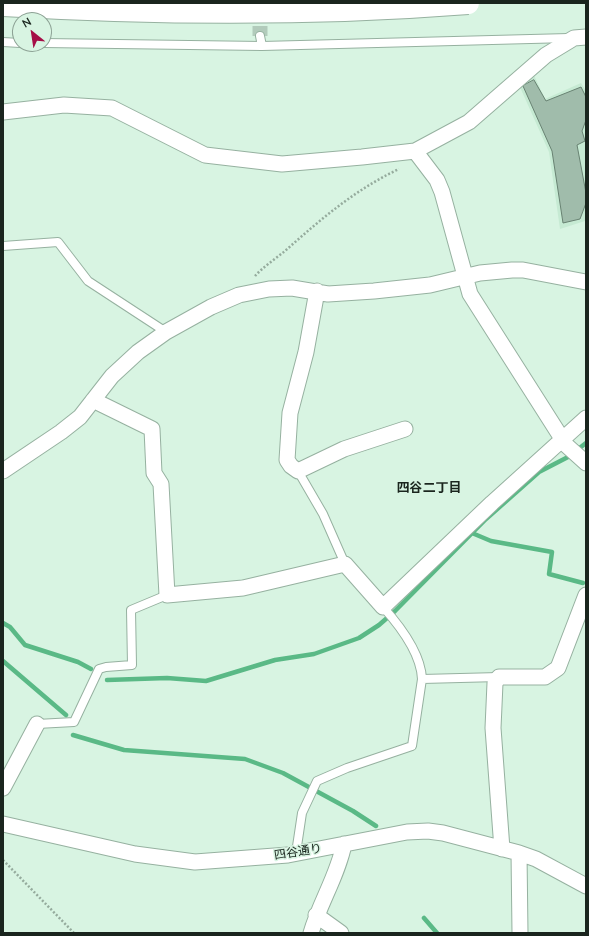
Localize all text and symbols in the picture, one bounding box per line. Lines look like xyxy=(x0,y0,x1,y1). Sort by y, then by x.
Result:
north arrow xyxy=(12,12,52,52)
text: N xyxy=(19,14,34,31)
district label: 四谷二丁目 xyxy=(397,480,461,496)
street label: 四谷通り xyxy=(273,841,323,863)

